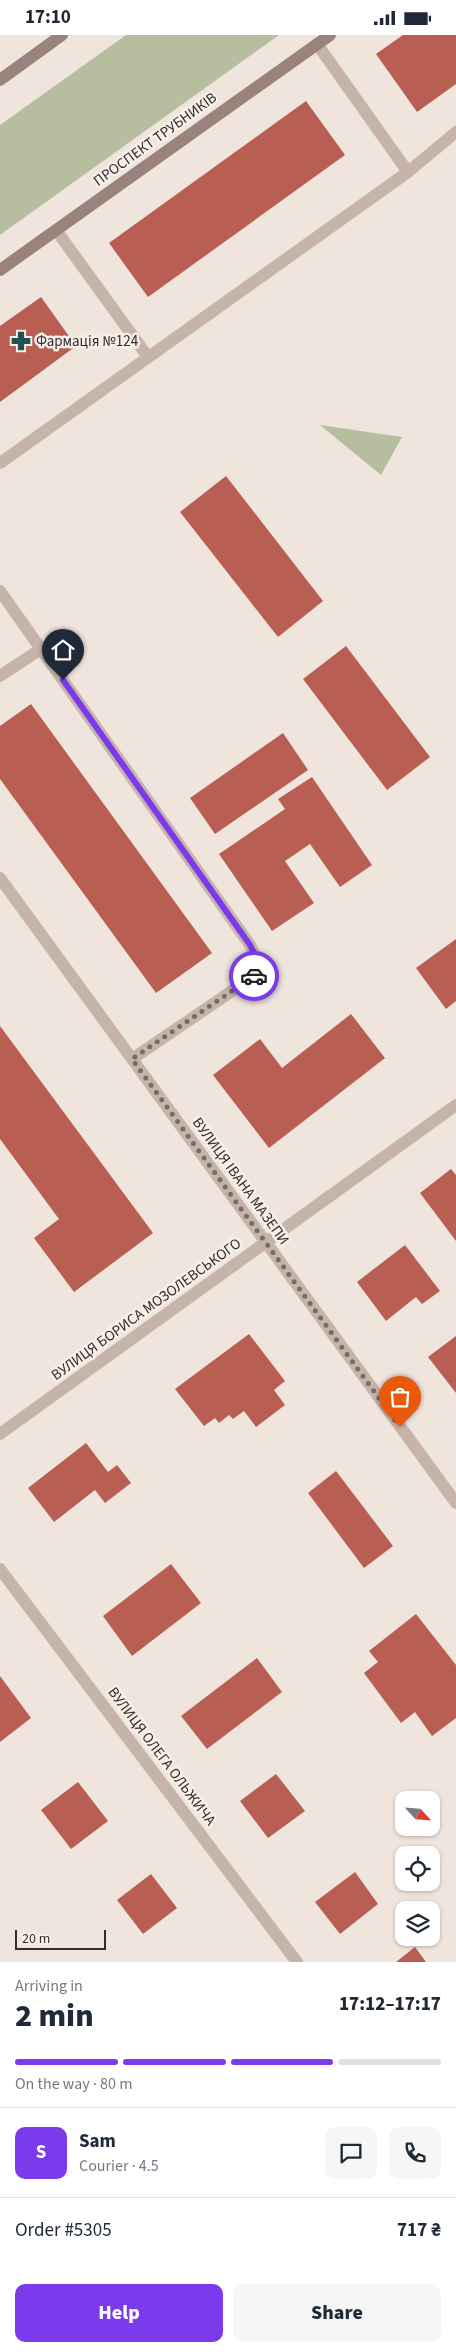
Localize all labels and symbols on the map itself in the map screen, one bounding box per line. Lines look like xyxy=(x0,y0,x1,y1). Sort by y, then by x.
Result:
street label: ПРОСПЕКТ ТРУБНИКІВ xyxy=(89,87,221,191)
pharmacy icon: Фармація №124 xyxy=(10,330,32,352)
place label: Фармація №124 xyxy=(36,331,139,352)
pin xyxy=(42,629,84,680)
courier xyxy=(229,951,279,1001)
street label: ВУЛИЦЯ ІВАНА МАЗЕПИ xyxy=(187,1113,294,1249)
street label: ВУЛИЦЯ БОРИСА МОЗОЛЕВСЬКОГО xyxy=(47,1233,246,1386)
pin xyxy=(379,1376,421,1427)
street label: ВУЛИЦЯ ОЛЕГА ОЛЬЖИЧА xyxy=(103,1683,221,1830)
north arrow xyxy=(395,1791,440,1836)
scale bar xyxy=(15,1927,106,1950)

